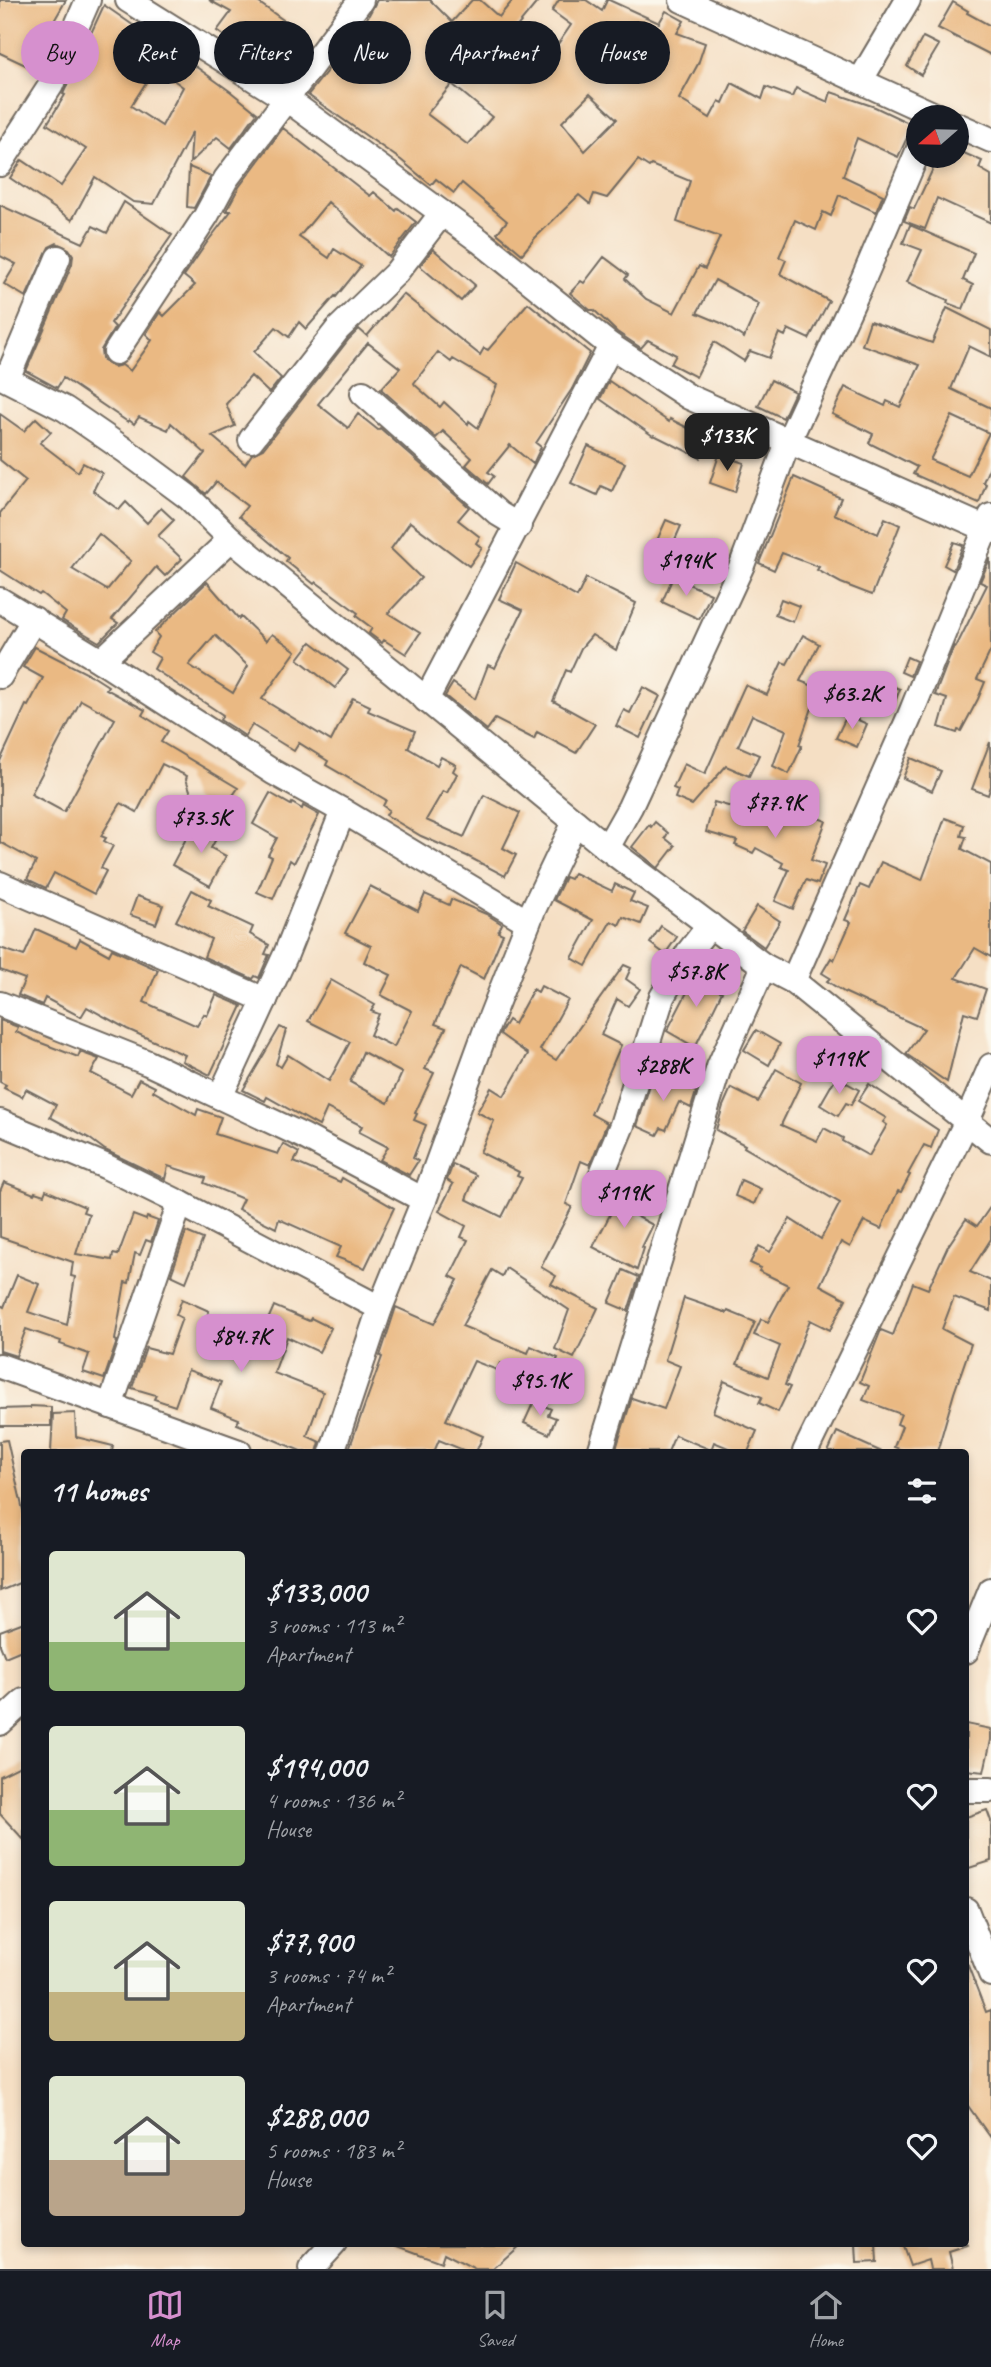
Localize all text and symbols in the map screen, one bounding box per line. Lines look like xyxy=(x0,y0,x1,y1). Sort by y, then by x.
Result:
chip: Buy xyxy=(21,21,99,84)
chip: Rent xyxy=(113,21,200,84)
chip: Filters xyxy=(214,21,314,84)
chip: New xyxy=(328,21,411,84)
chip: Apartment xyxy=(425,21,561,84)
chip: House xyxy=(575,21,670,84)
north arrow xyxy=(906,105,970,168)
map controls xyxy=(906,105,969,168)
pin: $133K xyxy=(678,414,776,473)
text: $133K xyxy=(700,421,754,450)
pin: $194K xyxy=(637,538,735,598)
text: $194K xyxy=(660,546,712,575)
pin: $63.2K xyxy=(795,672,909,731)
text: $63.2K xyxy=(823,679,881,708)
pin: $77.9K xyxy=(718,780,832,840)
text: $77.9K xyxy=(746,788,804,817)
pin: $73.5K xyxy=(144,796,258,855)
text: $73.5K xyxy=(172,803,230,832)
pin: $57.8K xyxy=(639,950,753,1009)
text: $57.8K xyxy=(667,957,725,986)
pin: $119K xyxy=(790,1036,888,1096)
pin: $288K xyxy=(614,1044,712,1103)
text: $119K xyxy=(813,1044,865,1073)
text: $288K xyxy=(636,1051,690,1080)
pin: $119K xyxy=(575,1170,673,1230)
text: $119K xyxy=(598,1178,650,1207)
pin: $84.7K xyxy=(184,1314,298,1374)
text: $84.7K xyxy=(212,1322,270,1351)
pin: $95.1K xyxy=(483,1358,597,1418)
text: $95.1K xyxy=(512,1366,569,1395)
text: 11 homes xyxy=(49,1472,147,1510)
icon: filters xyxy=(903,1472,941,1510)
text: $133,000 xyxy=(266,1573,366,1611)
icon: home xyxy=(105,1579,189,1663)
icon: heart xyxy=(903,1602,941,1640)
text: 3 rooms · 113 m² xyxy=(266,1611,401,1640)
text: Apartment xyxy=(266,1640,351,1669)
text: $194,000 xyxy=(266,1748,366,1786)
icon: home xyxy=(105,1754,189,1838)
icon: heart xyxy=(903,1777,941,1815)
text: 4 rooms · 136 m² xyxy=(266,1786,401,1815)
text: House xyxy=(266,1815,311,1844)
text: $77,900 xyxy=(266,1923,352,1961)
icon: home xyxy=(105,1929,189,2013)
icon: heart xyxy=(903,1952,941,1990)
text: 3 rooms · 74 m² xyxy=(266,1961,390,1990)
text: Apartment xyxy=(266,1990,351,2019)
text: $288,000 xyxy=(266,2098,366,2136)
icon: home xyxy=(105,2104,189,2188)
icon: heart xyxy=(903,2127,941,2165)
text: 5 rooms · 183 m² xyxy=(266,2136,401,2165)
text: House xyxy=(266,2165,311,2194)
tab: Map xyxy=(146,2286,184,2352)
tab: Saved xyxy=(476,2286,514,2352)
tab: Home xyxy=(807,2286,845,2352)

